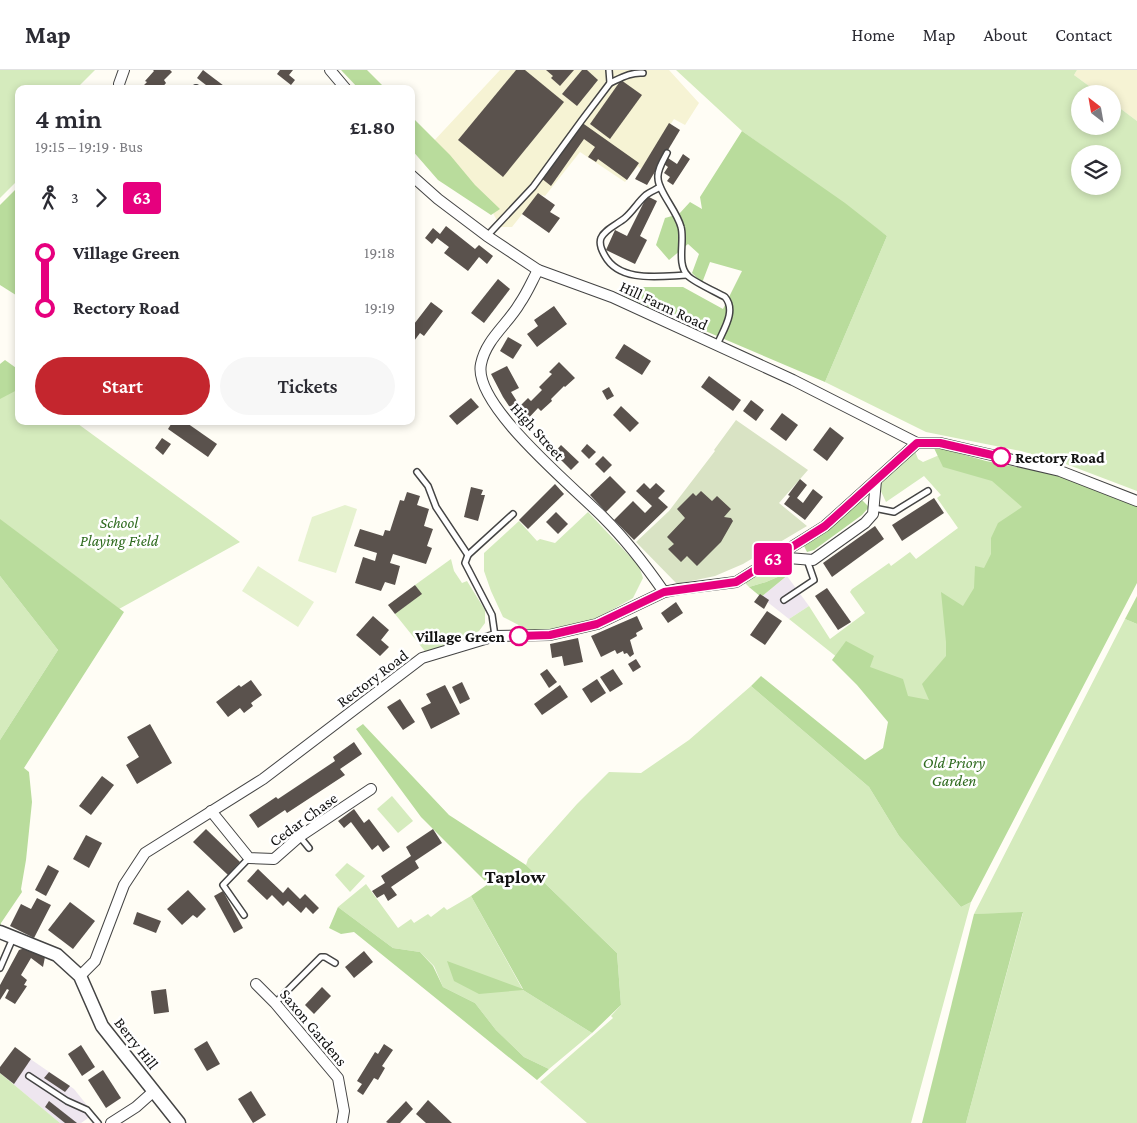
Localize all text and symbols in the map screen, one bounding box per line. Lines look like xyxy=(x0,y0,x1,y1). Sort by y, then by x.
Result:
text: Map xyxy=(25,21,71,48)
text: Home xyxy=(852,25,895,45)
text: Map xyxy=(923,25,955,45)
text: About xyxy=(983,25,1027,45)
text: Contact xyxy=(1055,25,1112,45)
north arrow xyxy=(1071,85,1121,135)
map controls xyxy=(1071,85,1121,195)
text: 4 min xyxy=(35,103,102,134)
text: £1.80 xyxy=(350,117,395,138)
text: 19:15 – 19:19 · Bus xyxy=(35,138,143,155)
button: layers xyxy=(1071,145,1121,195)
icon: walk xyxy=(35,184,63,212)
icon: forward xyxy=(87,184,115,212)
text: 63 xyxy=(133,188,151,208)
text: 3 xyxy=(71,189,79,206)
text: Village Green xyxy=(73,242,180,263)
text: 19:18 xyxy=(364,244,395,261)
street label: Hill Farm Road xyxy=(617,278,711,333)
text: Rectory Road xyxy=(73,297,180,318)
text: 19:19 xyxy=(364,299,395,316)
button: Start xyxy=(35,357,210,415)
button: Tickets xyxy=(220,357,395,415)
street label: High Street xyxy=(507,399,568,465)
marker: Rectory Road xyxy=(991,447,1011,467)
place label: Rectory Road xyxy=(1015,449,1105,466)
park label: School Playing Field xyxy=(80,514,159,550)
line badge: 63 xyxy=(750,543,796,575)
text: 63 xyxy=(764,549,782,569)
marker: Village Green xyxy=(509,626,529,646)
place label: Village Green xyxy=(414,628,505,645)
street label: Rectory Road xyxy=(334,646,412,711)
park label: Old Priory Garden xyxy=(923,754,986,789)
street label: Cedar Chase xyxy=(266,789,341,850)
district label: Taplow xyxy=(485,866,546,887)
street label: Saxon Gardens xyxy=(277,986,351,1069)
street label: Berry Hill xyxy=(110,1014,162,1073)

